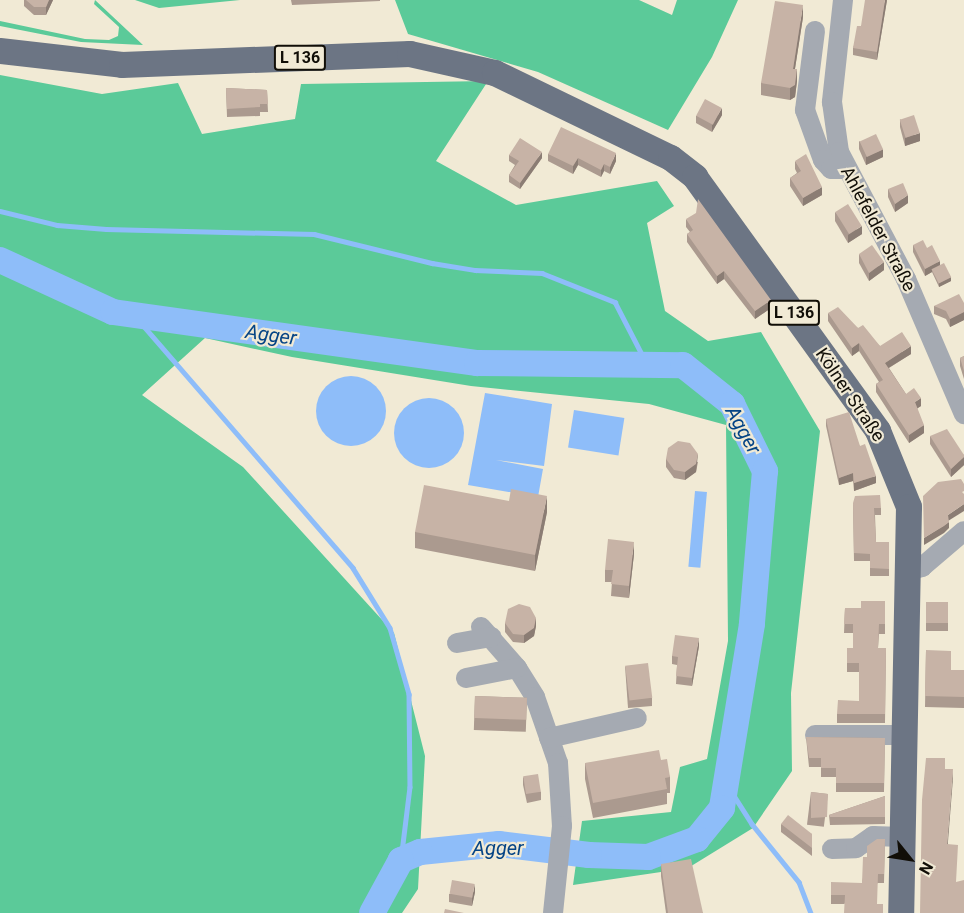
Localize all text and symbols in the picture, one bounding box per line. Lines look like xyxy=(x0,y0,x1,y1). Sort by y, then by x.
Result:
road number: L 136 xyxy=(273,45,327,71)
street label: Ahlefelder Straße xyxy=(836,163,920,295)
road number: L 136 xyxy=(767,300,821,326)
water label: Agger xyxy=(244,320,298,350)
street label: Kölner Straße xyxy=(811,344,889,446)
water label: Agger xyxy=(720,402,766,458)
north arrow xyxy=(880,829,940,889)
water label: Agger xyxy=(472,836,524,860)
text: N xyxy=(915,859,937,878)

